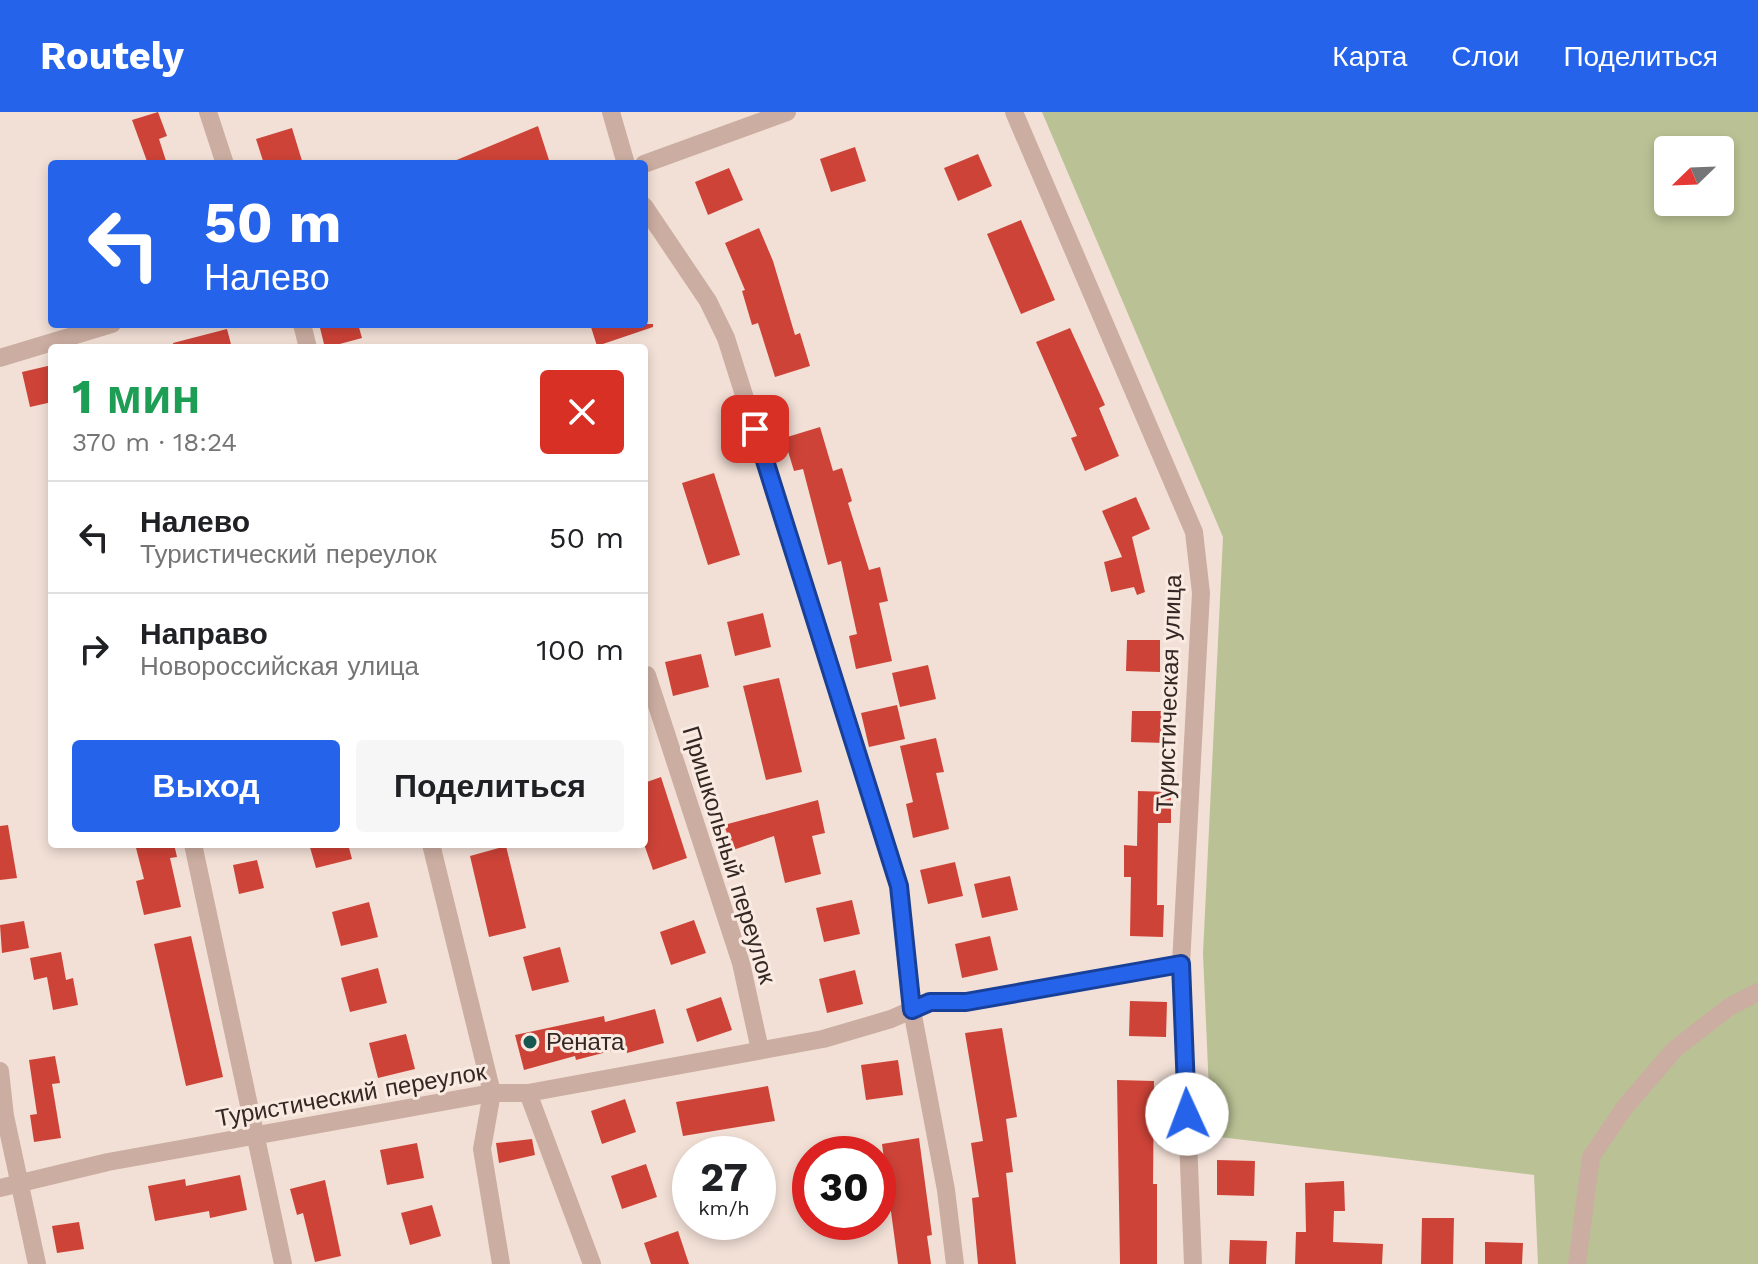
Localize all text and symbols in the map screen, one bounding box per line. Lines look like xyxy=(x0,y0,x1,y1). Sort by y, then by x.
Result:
text: Routely xyxy=(40,34,184,78)
text: Карта xyxy=(1332,40,1407,73)
text: Слои xyxy=(1451,40,1519,73)
text: Поделиться xyxy=(1563,40,1718,73)
north arrow xyxy=(1654,136,1734,216)
map controls xyxy=(1654,136,1734,216)
text: 50 m xyxy=(204,190,341,256)
icon: left xyxy=(72,192,176,296)
text: Налево xyxy=(204,257,330,299)
text: 1 мин xyxy=(72,368,200,425)
button: close xyxy=(540,370,624,454)
pin xyxy=(721,395,789,463)
icon: arrive xyxy=(733,407,777,451)
text: 370 m · 18:24 xyxy=(72,427,237,457)
text: Налево xyxy=(140,504,250,539)
icon: left xyxy=(72,515,116,559)
text: 50 m xyxy=(549,520,624,555)
text: Туристический переулок xyxy=(140,539,437,569)
street label: Туристическая улица xyxy=(1151,573,1187,812)
text: Направо xyxy=(140,616,268,651)
icon: right xyxy=(72,627,116,671)
text: 100 m xyxy=(536,632,624,667)
text: Новороссийская улица xyxy=(140,651,419,681)
street label: Пришкольный переулок xyxy=(676,723,782,988)
button: Выход xyxy=(72,740,340,832)
button: Поделиться xyxy=(356,740,624,832)
place label: Рената xyxy=(546,1028,625,1056)
marker: Рената xyxy=(521,1033,539,1051)
street label: Туристический переулок xyxy=(214,1057,489,1133)
position arrow xyxy=(1145,1072,1229,1156)
speed limit sign: 30 xyxy=(792,1136,896,1240)
text: 27 xyxy=(700,1154,748,1201)
text: km/h xyxy=(698,1196,750,1220)

